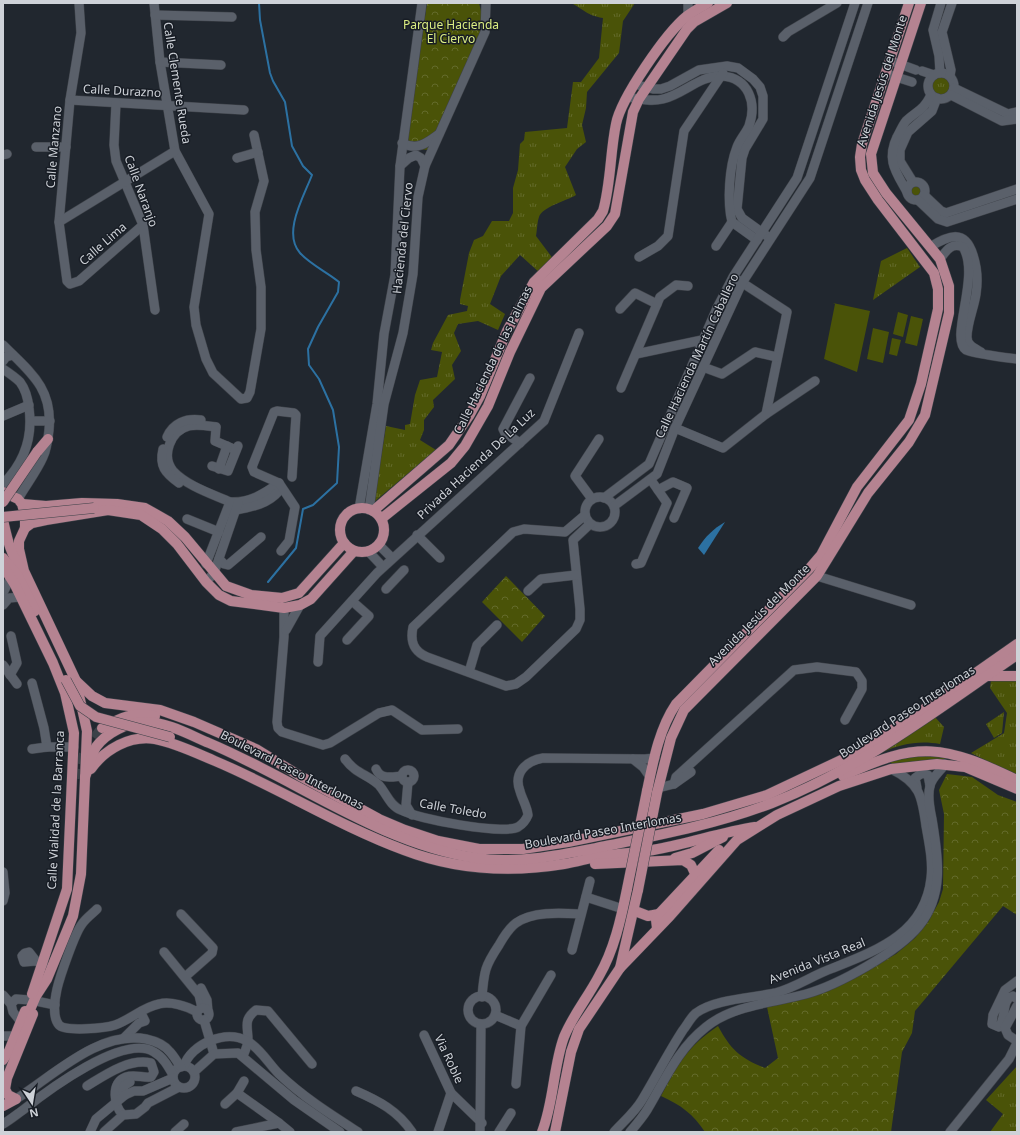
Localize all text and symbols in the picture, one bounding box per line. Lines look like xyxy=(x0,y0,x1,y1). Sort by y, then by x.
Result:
street label: Avenida Jesús del Monte xyxy=(852,13,911,149)
park label: Parque Hacienda El Ciervo xyxy=(403,16,499,47)
street label: Calle Clemente Rueda xyxy=(159,21,196,145)
street label: Calle Durazno xyxy=(82,80,162,101)
street label: Calle Manzano xyxy=(41,105,66,189)
street label: Calle Naranjo xyxy=(121,152,162,229)
street label: Hacienda del Ciervo xyxy=(388,181,417,295)
street label: Calle Lima xyxy=(75,218,130,269)
street label: Calle Hacienda Martín Caballero xyxy=(651,271,742,441)
street label: Calle Hacienda de las Palmas xyxy=(449,283,536,437)
street label: Privada Hacienda De La Luz xyxy=(413,404,539,523)
street label: Avenida Jesús del Monte xyxy=(704,560,813,669)
street label: Boulevard Paseo Interlomas xyxy=(836,661,978,762)
street label: Boulevard Paseo Interlomas xyxy=(218,726,367,813)
street label: Calle Vialidad de la Barranca xyxy=(43,730,68,890)
street label: Calle Toledo xyxy=(418,794,488,823)
street label: Boulevard Paseo Interlomas xyxy=(523,808,683,853)
street label: Avenida Vista Real xyxy=(766,933,868,988)
street label: Via Roble xyxy=(431,1032,468,1086)
north arrow xyxy=(12,1083,52,1123)
text: N xyxy=(28,1105,40,1122)

